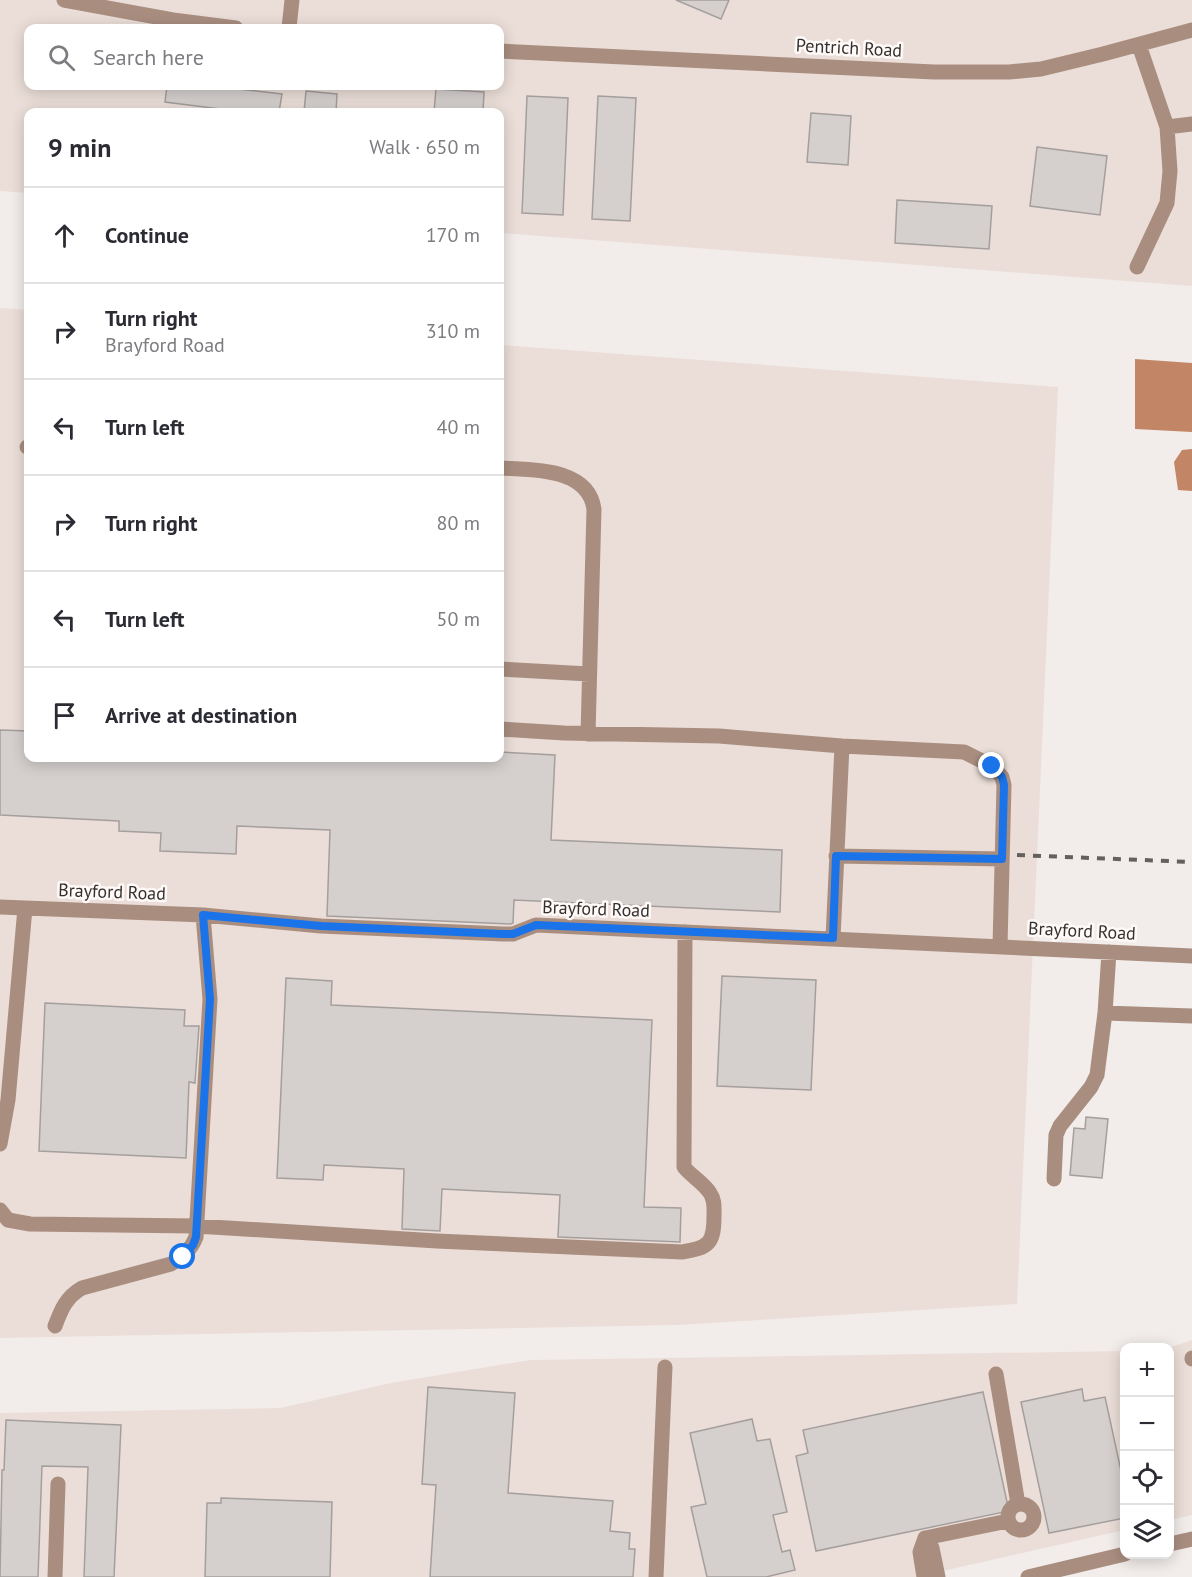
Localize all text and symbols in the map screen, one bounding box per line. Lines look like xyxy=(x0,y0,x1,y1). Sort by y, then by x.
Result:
search box xyxy=(24,24,504,90)
street label: Pentrich Road xyxy=(795,33,903,62)
icon: search xyxy=(45,41,78,74)
text: Search here xyxy=(93,43,204,71)
text: 9 min xyxy=(48,131,111,164)
text: Walk · 650 m xyxy=(369,134,480,160)
icon: ahead xyxy=(48,219,81,252)
text: Continue xyxy=(105,221,189,249)
text: 170 m xyxy=(426,222,480,248)
text: Turn right xyxy=(105,304,197,332)
icon: right xyxy=(48,315,81,348)
text: 310 m xyxy=(426,318,480,344)
text: Brayford Road xyxy=(105,332,225,358)
icon: left xyxy=(48,411,81,444)
text: Turn left xyxy=(105,413,185,441)
text: 40 m xyxy=(437,414,480,440)
icon: right xyxy=(48,507,81,540)
text: Turn right xyxy=(105,509,197,537)
text: 80 m xyxy=(437,510,480,536)
icon: left xyxy=(48,603,81,636)
text: Turn left xyxy=(105,605,185,633)
text: 50 m xyxy=(437,606,480,632)
icon: arrive xyxy=(48,699,81,732)
text: Arrive at destination xyxy=(105,701,297,729)
route end xyxy=(978,752,1004,778)
street label: Brayford Road xyxy=(58,878,166,905)
street label: Brayford Road xyxy=(542,895,650,922)
street label: Brayford Road xyxy=(1028,916,1136,945)
route start xyxy=(169,1243,195,1269)
map controls xyxy=(1120,1343,1174,1559)
button: + xyxy=(1120,1343,1174,1397)
button: − xyxy=(1120,1397,1174,1451)
button: locate xyxy=(1120,1451,1174,1505)
button: layers xyxy=(1120,1505,1174,1559)

